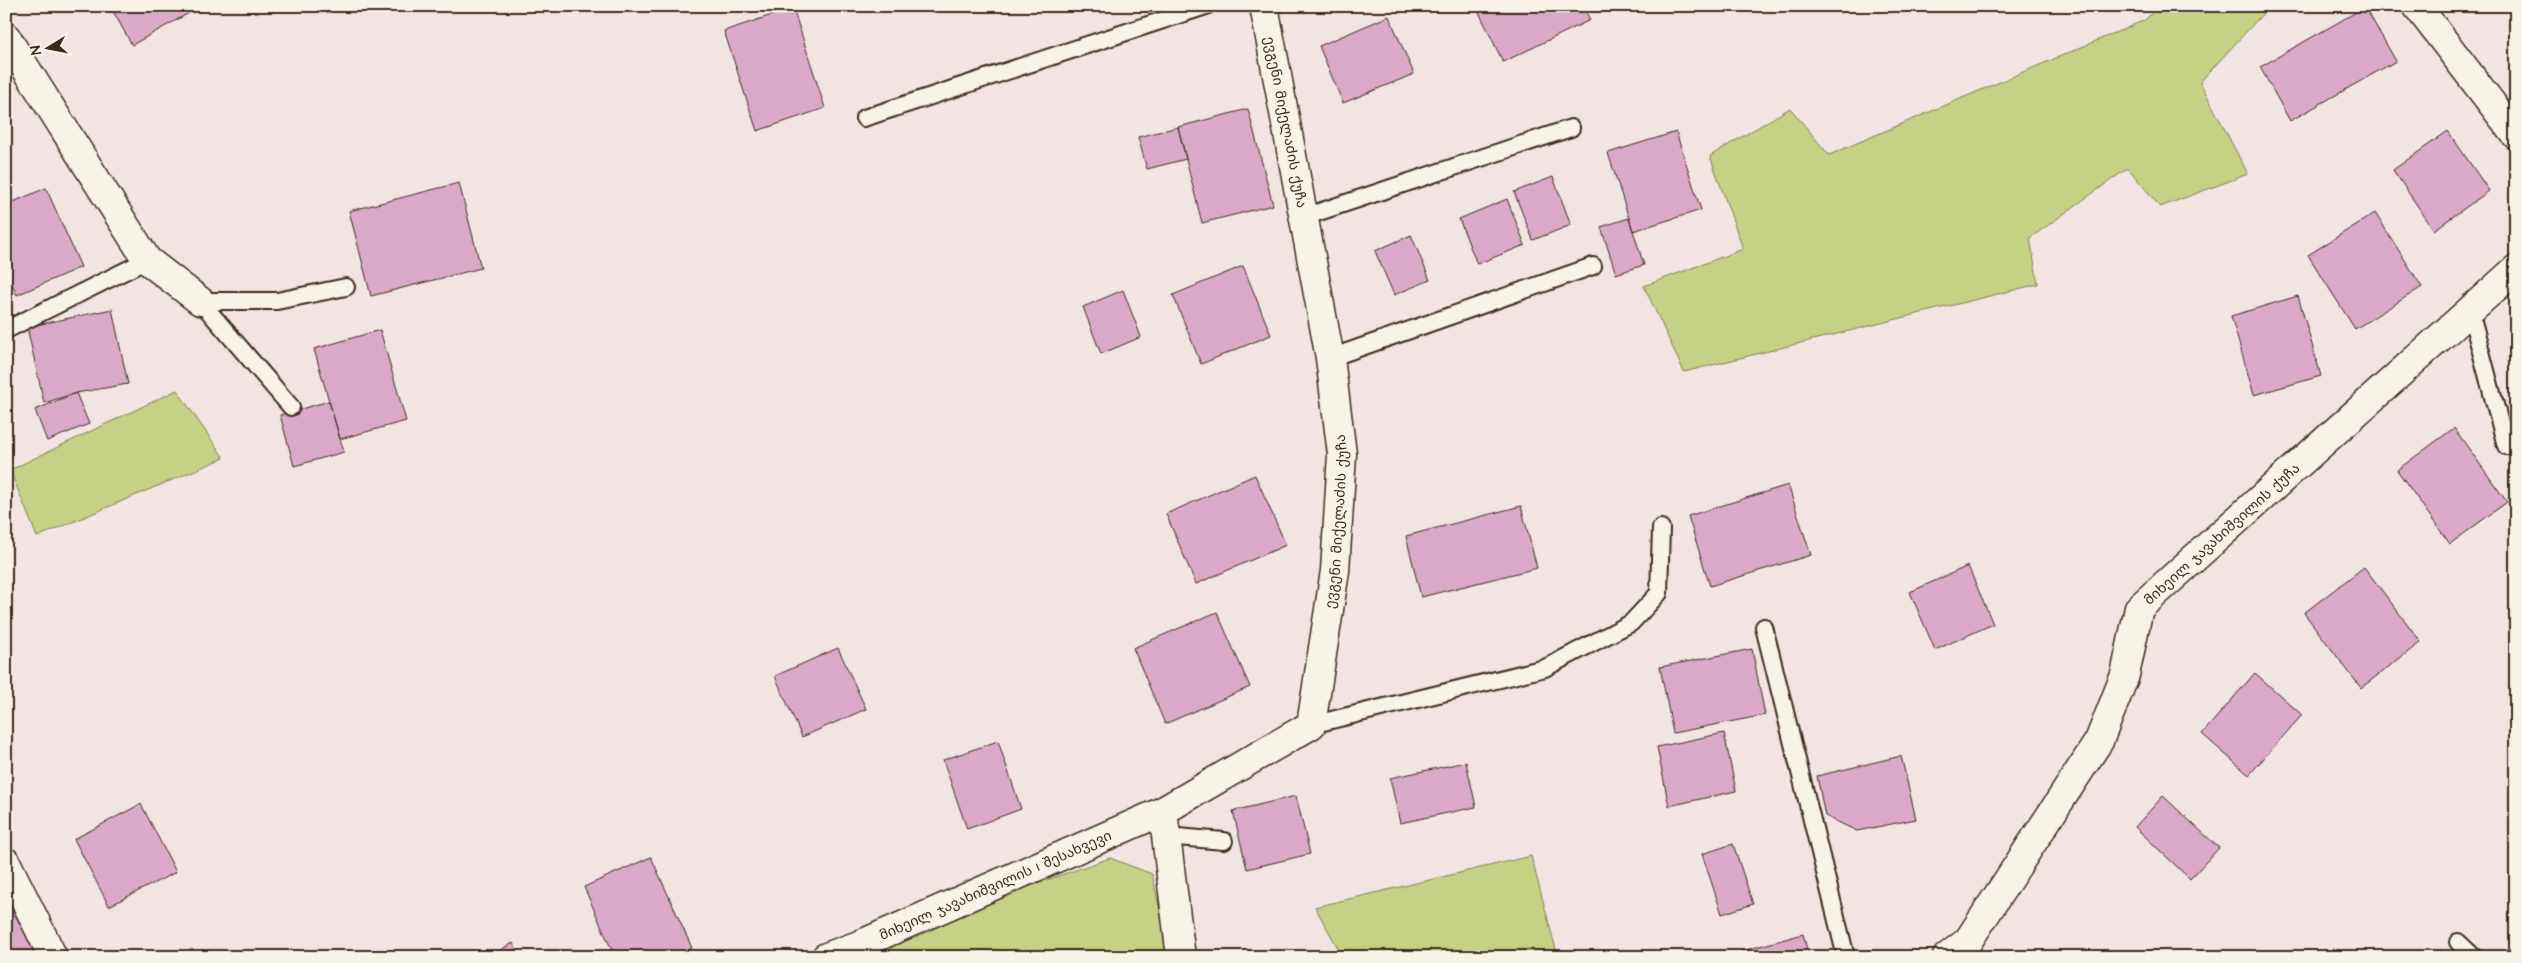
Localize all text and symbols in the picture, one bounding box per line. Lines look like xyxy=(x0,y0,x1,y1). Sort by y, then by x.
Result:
north arrow xyxy=(22,22,72,72)
street label: ევგენი მიქელაძის ქუჩა xyxy=(1259,35,1311,210)
text: N xyxy=(26,44,47,56)
street label: ევგენი მიქელაძის ქუჩა xyxy=(1320,433,1353,610)
street label: მიხეილ ჯავახიშვილის ქუჩა xyxy=(2140,459,2305,610)
street label: მიხეილ ჯავახიშვილის I შესახვევი xyxy=(876,826,1115,946)

